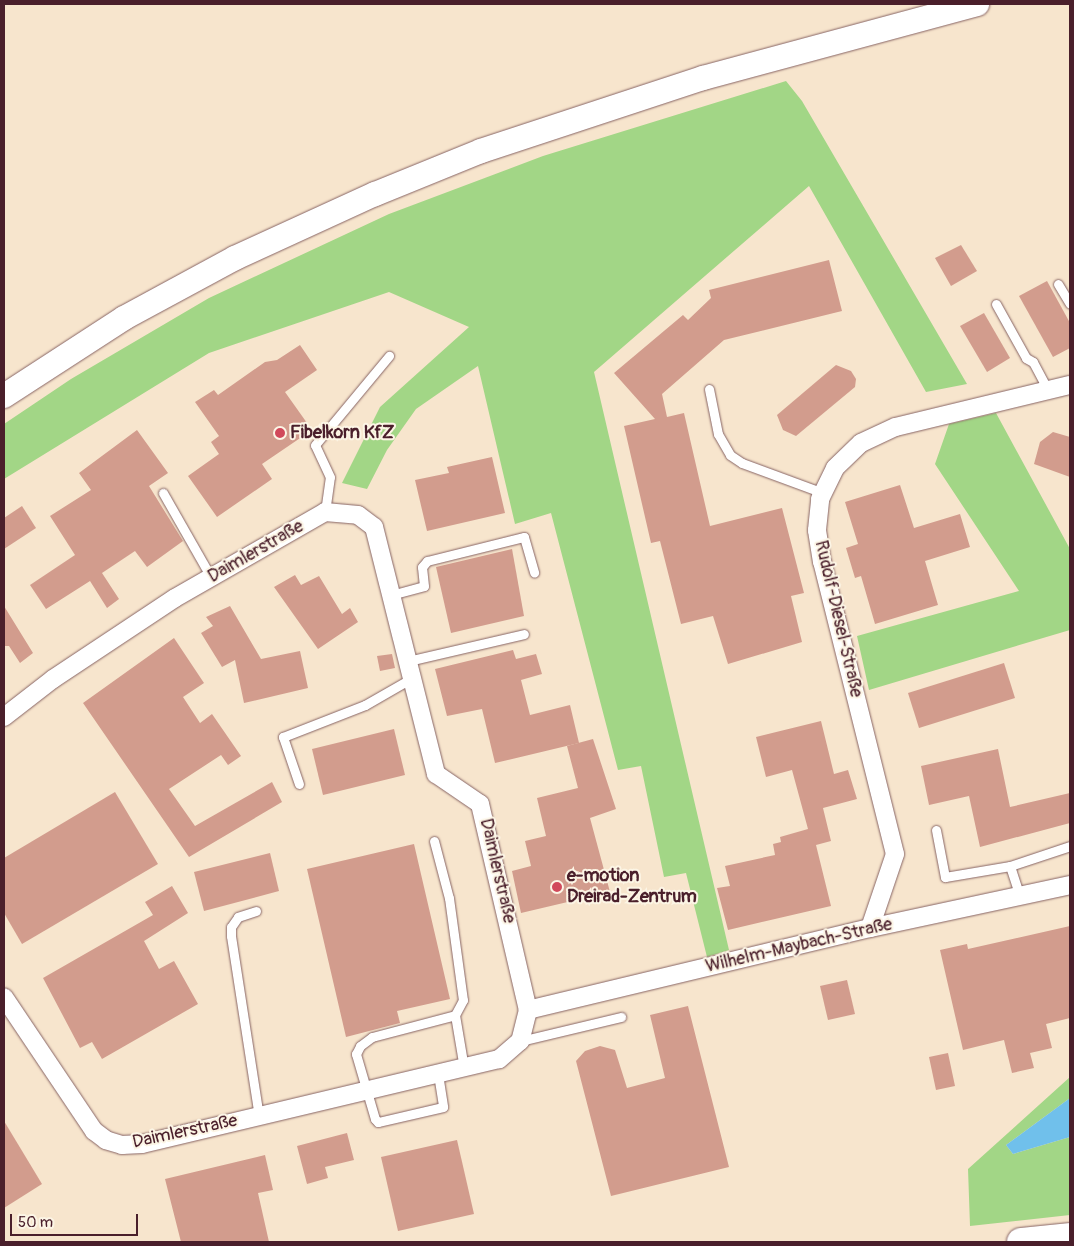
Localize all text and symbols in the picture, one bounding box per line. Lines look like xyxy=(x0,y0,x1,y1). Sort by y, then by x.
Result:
place label: Fibelkorn KfZ xyxy=(290,422,394,444)
marker: Fibelkorn KfZ xyxy=(274,427,286,439)
street label: Daimlerstraße xyxy=(204,516,308,588)
street label: Rudolf-Diesel-Straße xyxy=(809,538,867,700)
street label: Daimlerstraße xyxy=(474,817,520,925)
place label: e-motion Dreirad-Zentrum xyxy=(567,866,697,909)
marker: e-motion Dreirad-Zentrum xyxy=(551,881,563,893)
street label: Wilhelm-Maybach-Straße xyxy=(704,914,894,978)
street label: Daimlerstraße xyxy=(131,1110,239,1154)
scale bar xyxy=(12,1204,140,1236)
text: 50 m xyxy=(18,1213,53,1232)

